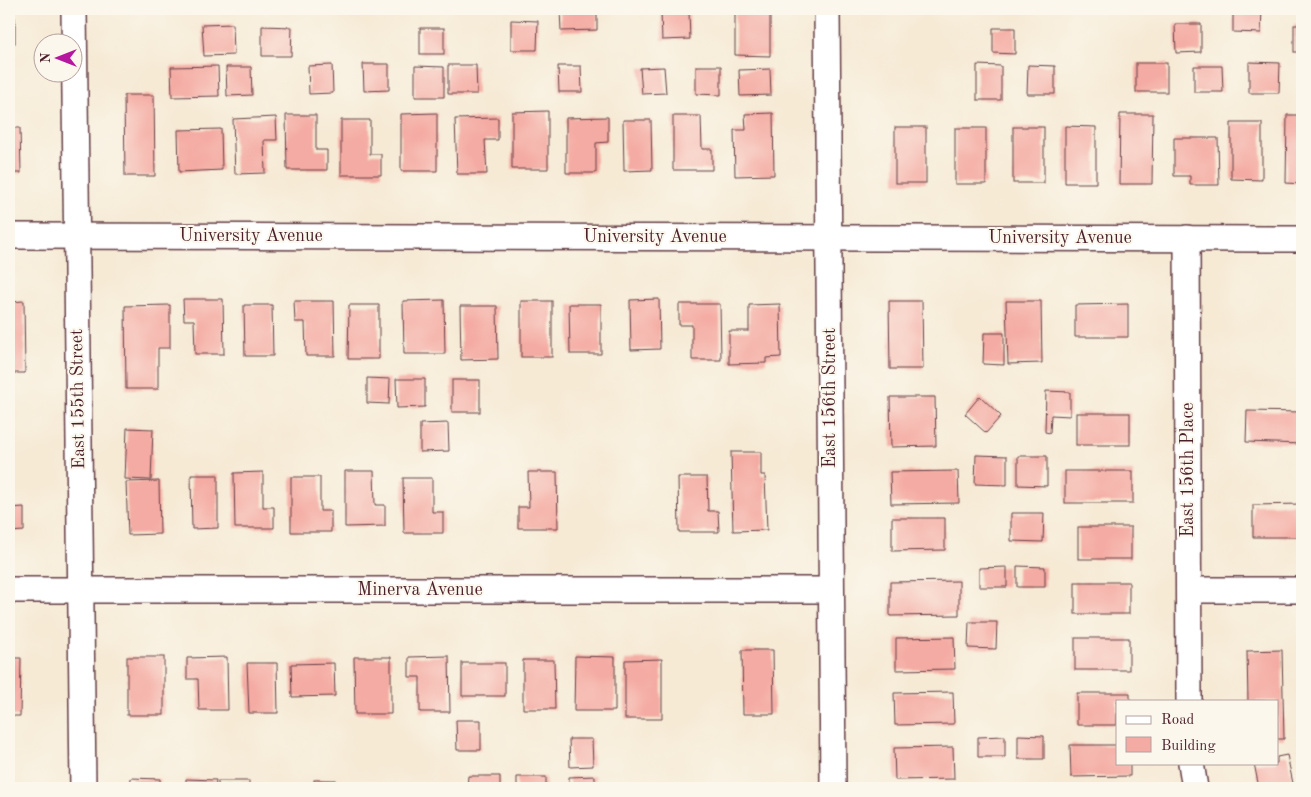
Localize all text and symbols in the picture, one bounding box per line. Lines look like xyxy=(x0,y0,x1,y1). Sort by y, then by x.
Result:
north arrow xyxy=(32,32,82,82)
text: N xyxy=(39,52,53,63)
street label: University Avenue xyxy=(179,227,323,245)
street label: University Avenue xyxy=(583,228,727,246)
street label: University Avenue xyxy=(988,229,1132,247)
street label: East 156th Street xyxy=(821,328,839,468)
street label: East 155th Street xyxy=(68,329,88,469)
street label: East 156th Place xyxy=(1179,402,1197,538)
street label: Minerva Avenue xyxy=(357,581,483,599)
legend xyxy=(1116,700,1278,764)
text: Road xyxy=(1161,713,1195,728)
text: Building xyxy=(1161,739,1216,754)

